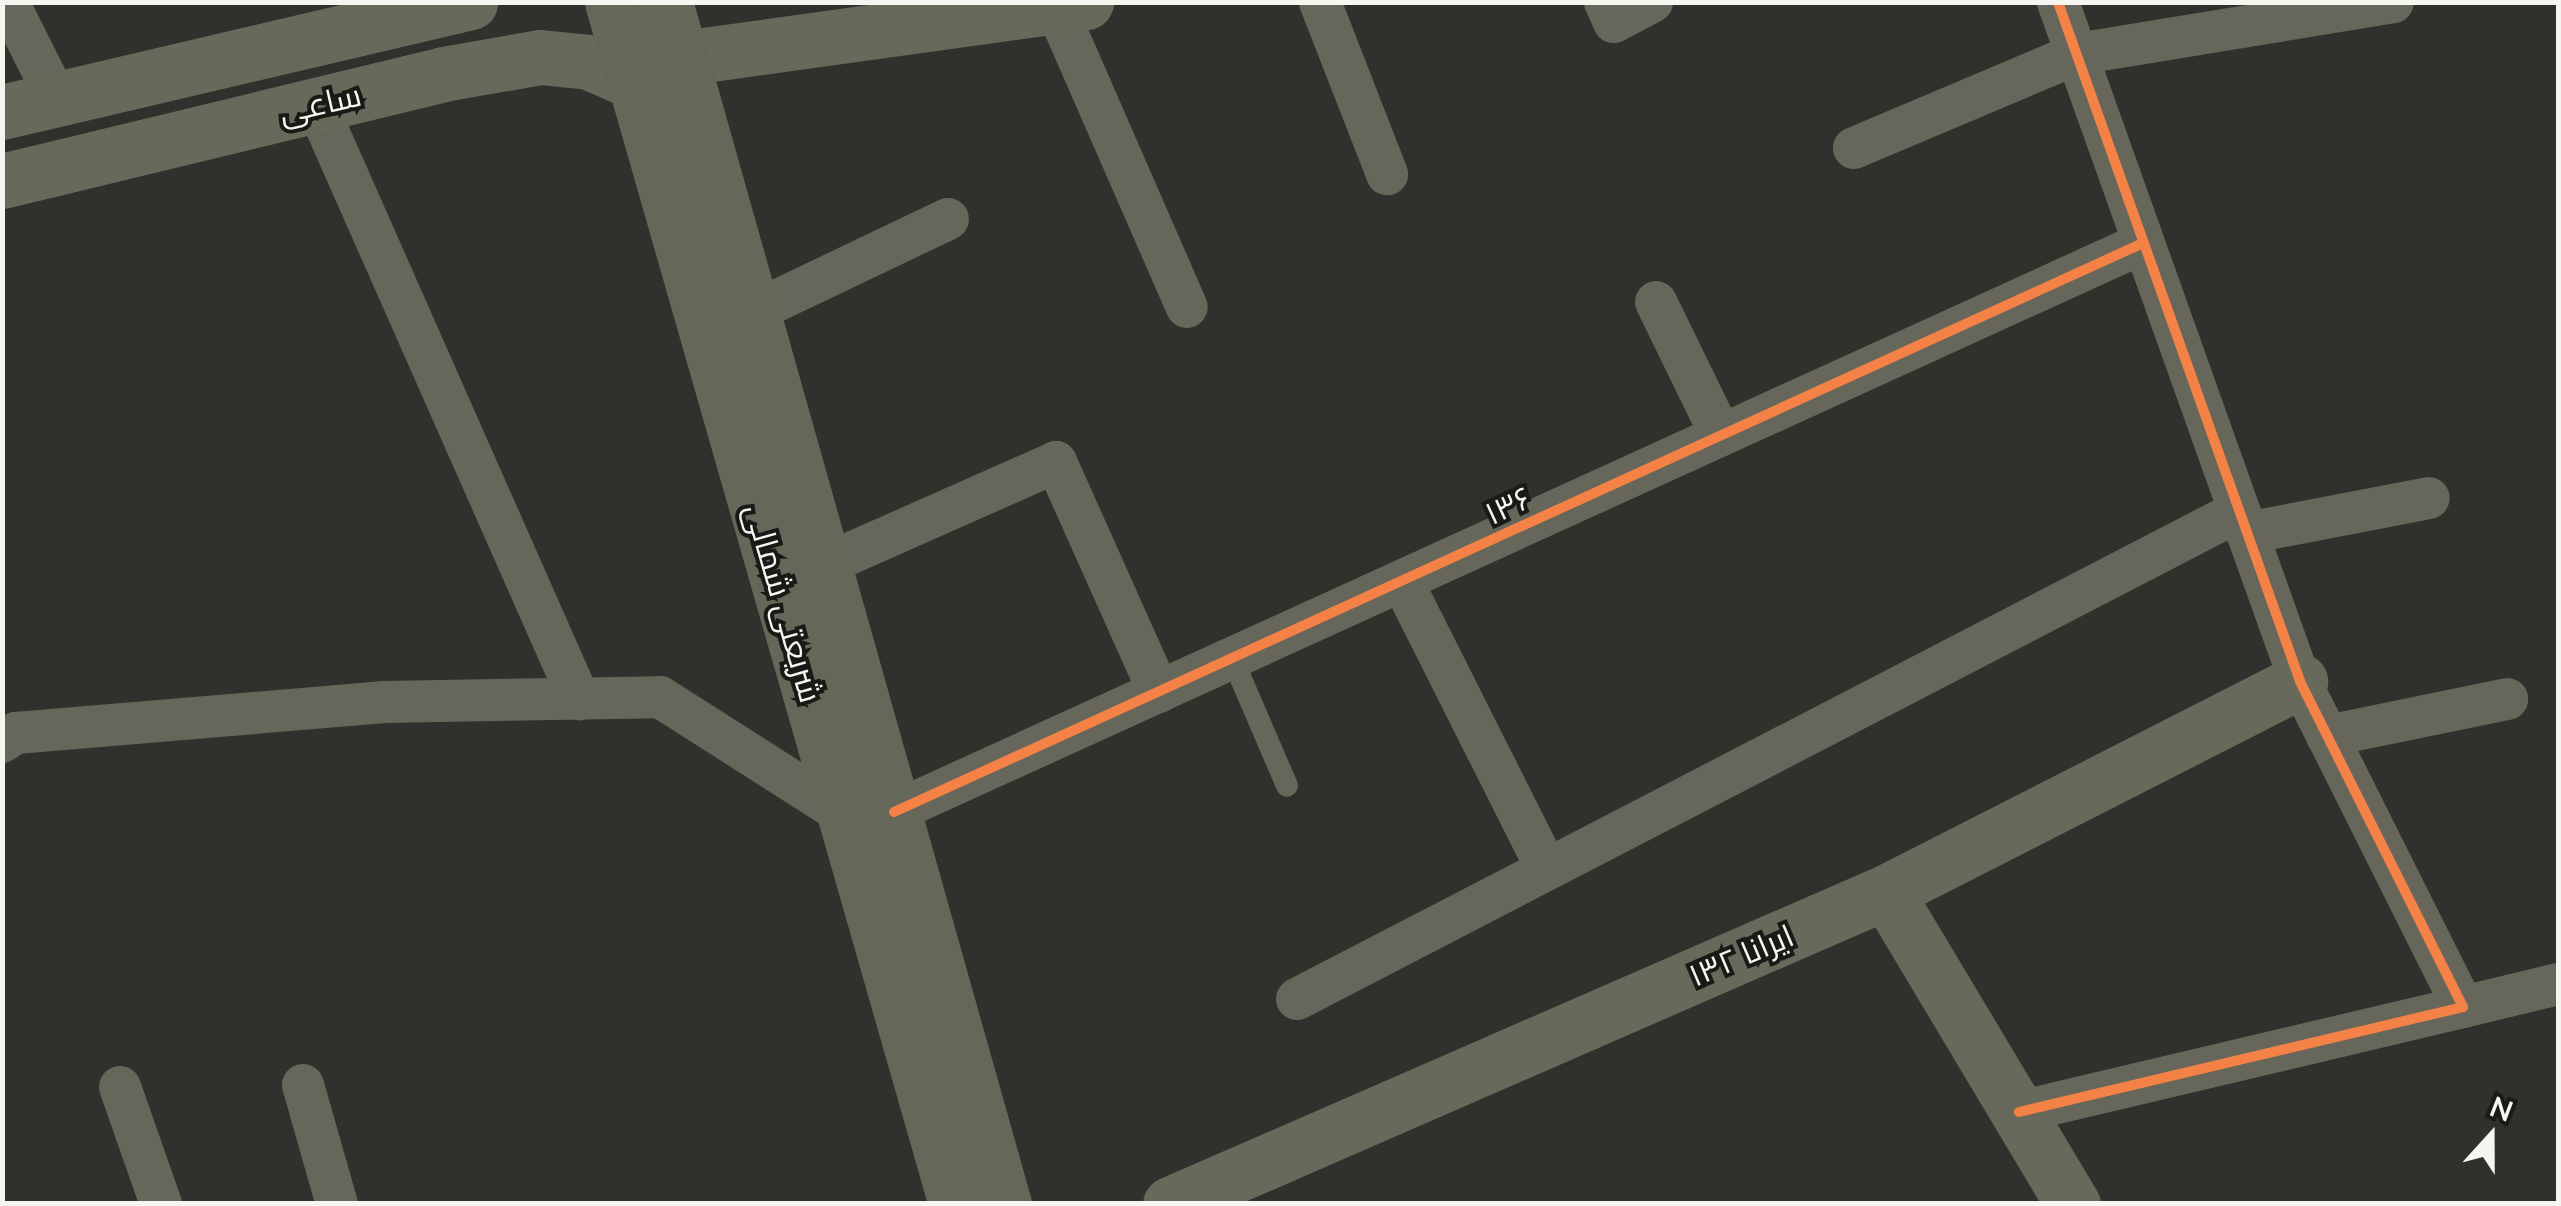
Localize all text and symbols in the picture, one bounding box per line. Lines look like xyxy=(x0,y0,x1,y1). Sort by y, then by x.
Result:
street label: ساعی xyxy=(275,75,365,131)
street label: ۱۳۶ xyxy=(1479,478,1537,532)
street label: شریعتی شمالی xyxy=(737,499,831,707)
street label: ایرانا ۱۳۲ xyxy=(1683,916,1799,994)
north arrow xyxy=(2441,1086,2541,1186)
text: N xyxy=(2486,1088,2518,1128)

